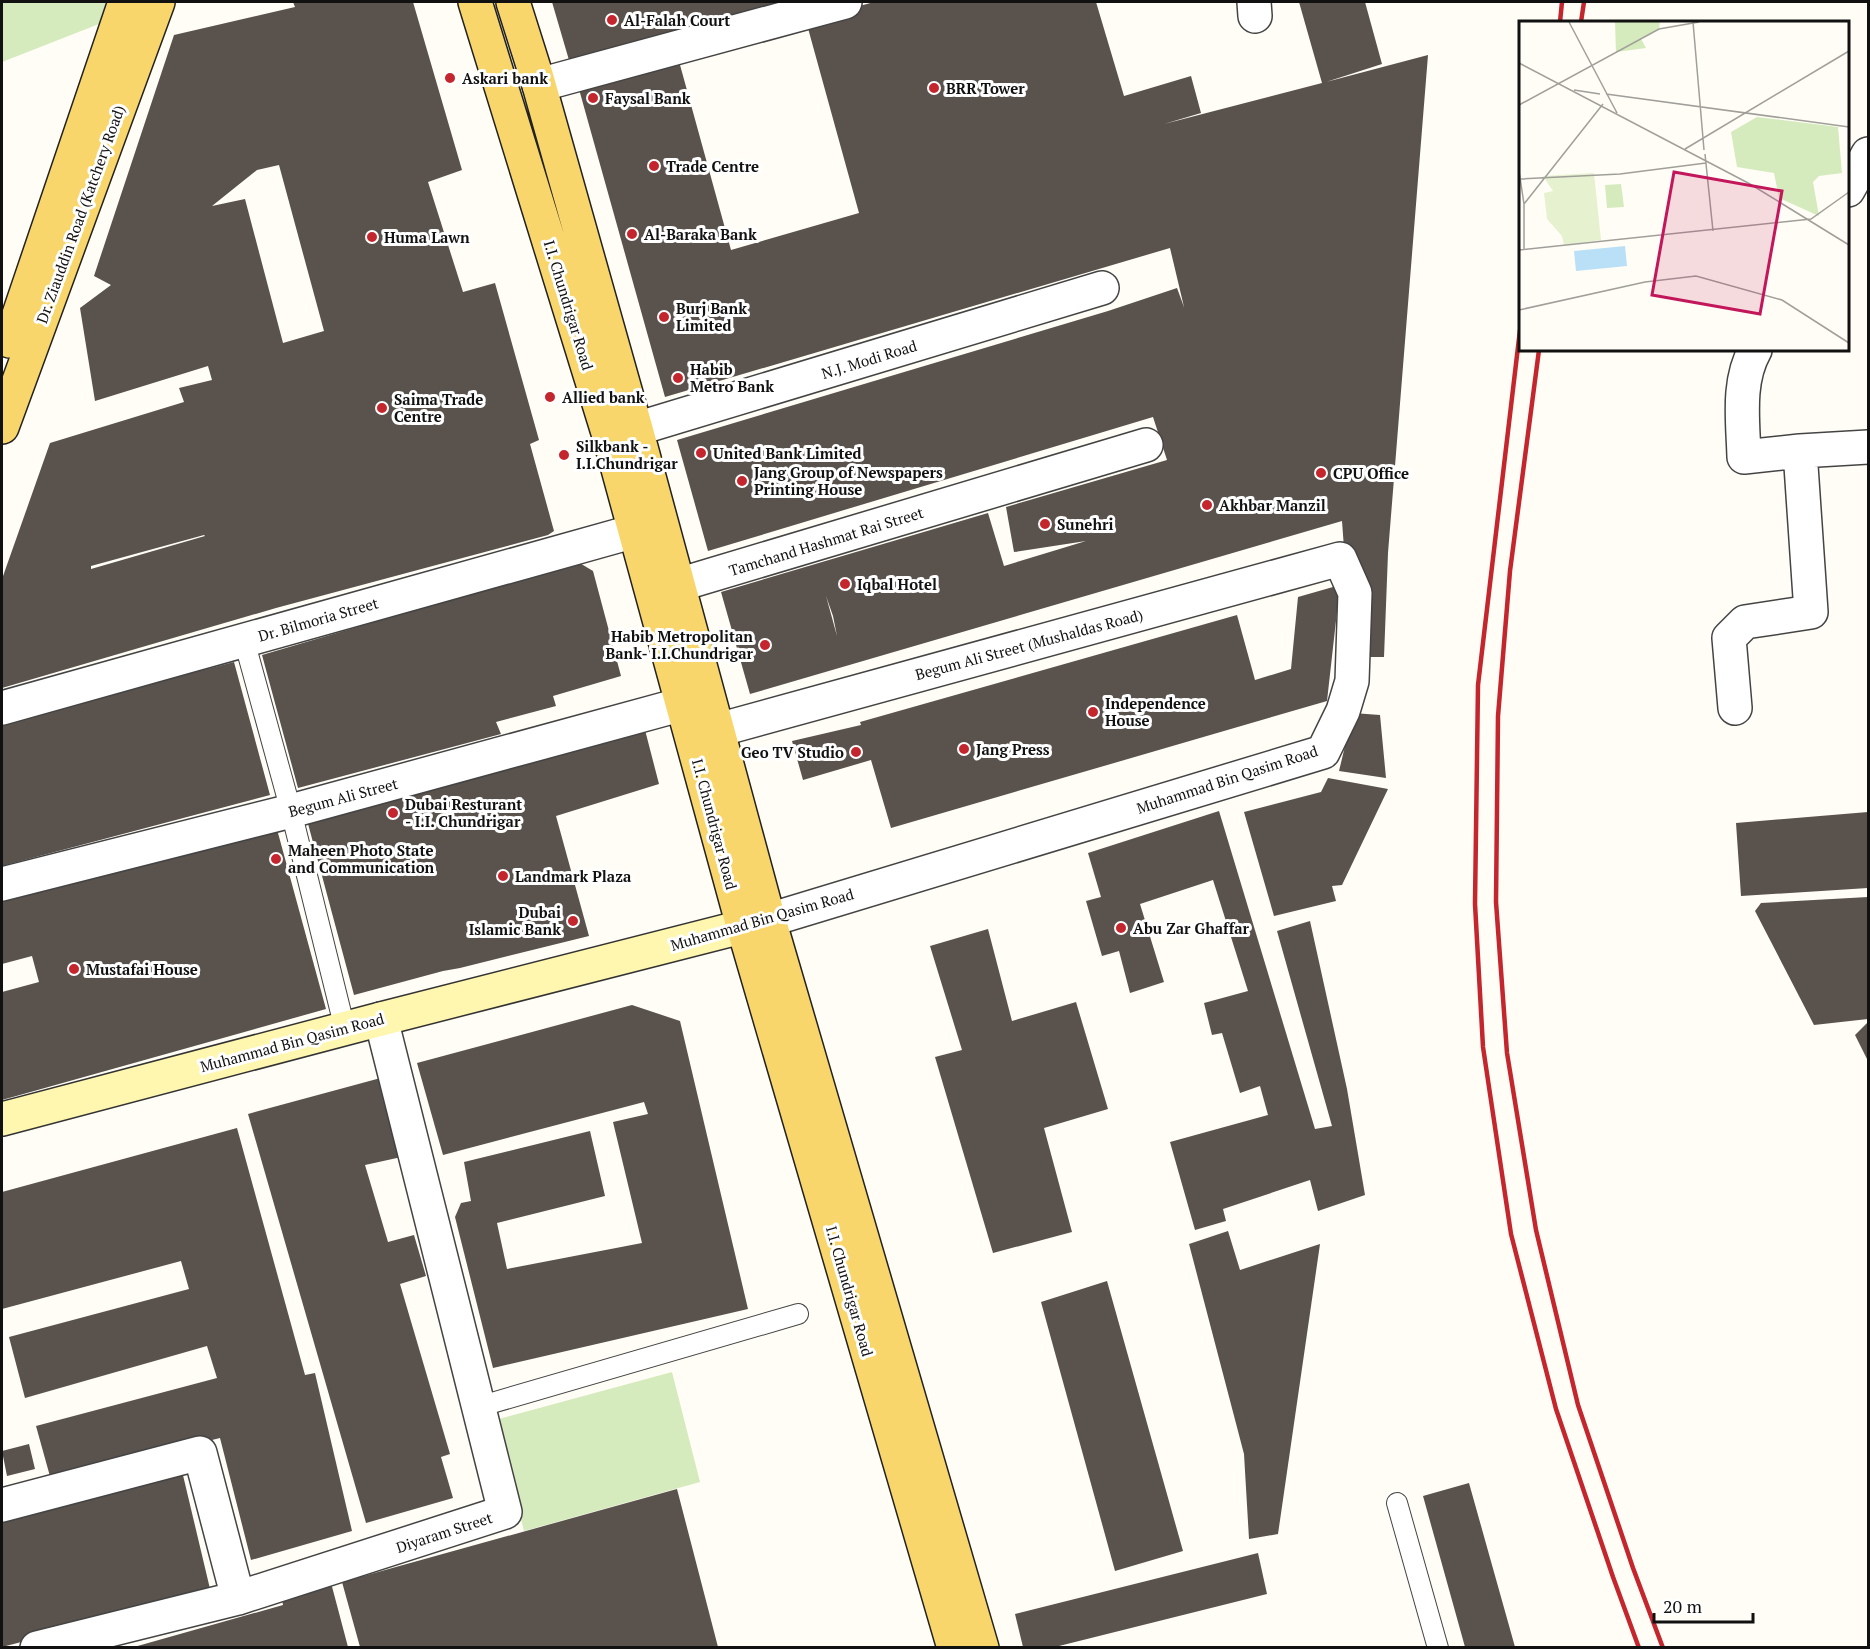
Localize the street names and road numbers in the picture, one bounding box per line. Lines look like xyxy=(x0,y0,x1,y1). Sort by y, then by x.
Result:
street label: Dr. Ziauddin Road (Katchery Road) xyxy=(31,102,129,326)
street label: I.I. Chundrigar Road xyxy=(540,238,598,372)
street label: N.J. Modi Road xyxy=(819,335,919,383)
street label: Tamchand Hashmat Rai Street xyxy=(726,502,926,580)
street label: Dr. Bilmoria Street xyxy=(256,592,381,646)
street label: Begum Ali Street (Mushaldas Road) xyxy=(913,604,1145,684)
street label: Muhammad Bin Qasim Road xyxy=(1134,740,1320,818)
street label: I.I. Chundrigar Road xyxy=(688,756,742,892)
street label: Begum Ali Street xyxy=(286,773,400,821)
street label: Muhammad Bin Qasim Road xyxy=(668,883,856,955)
street label: Muhammad Bin Qasim Road xyxy=(198,1008,386,1076)
street label: I.I. Chundrigar Road xyxy=(822,1223,878,1359)
street label: Diyaram Street xyxy=(393,1507,495,1557)

